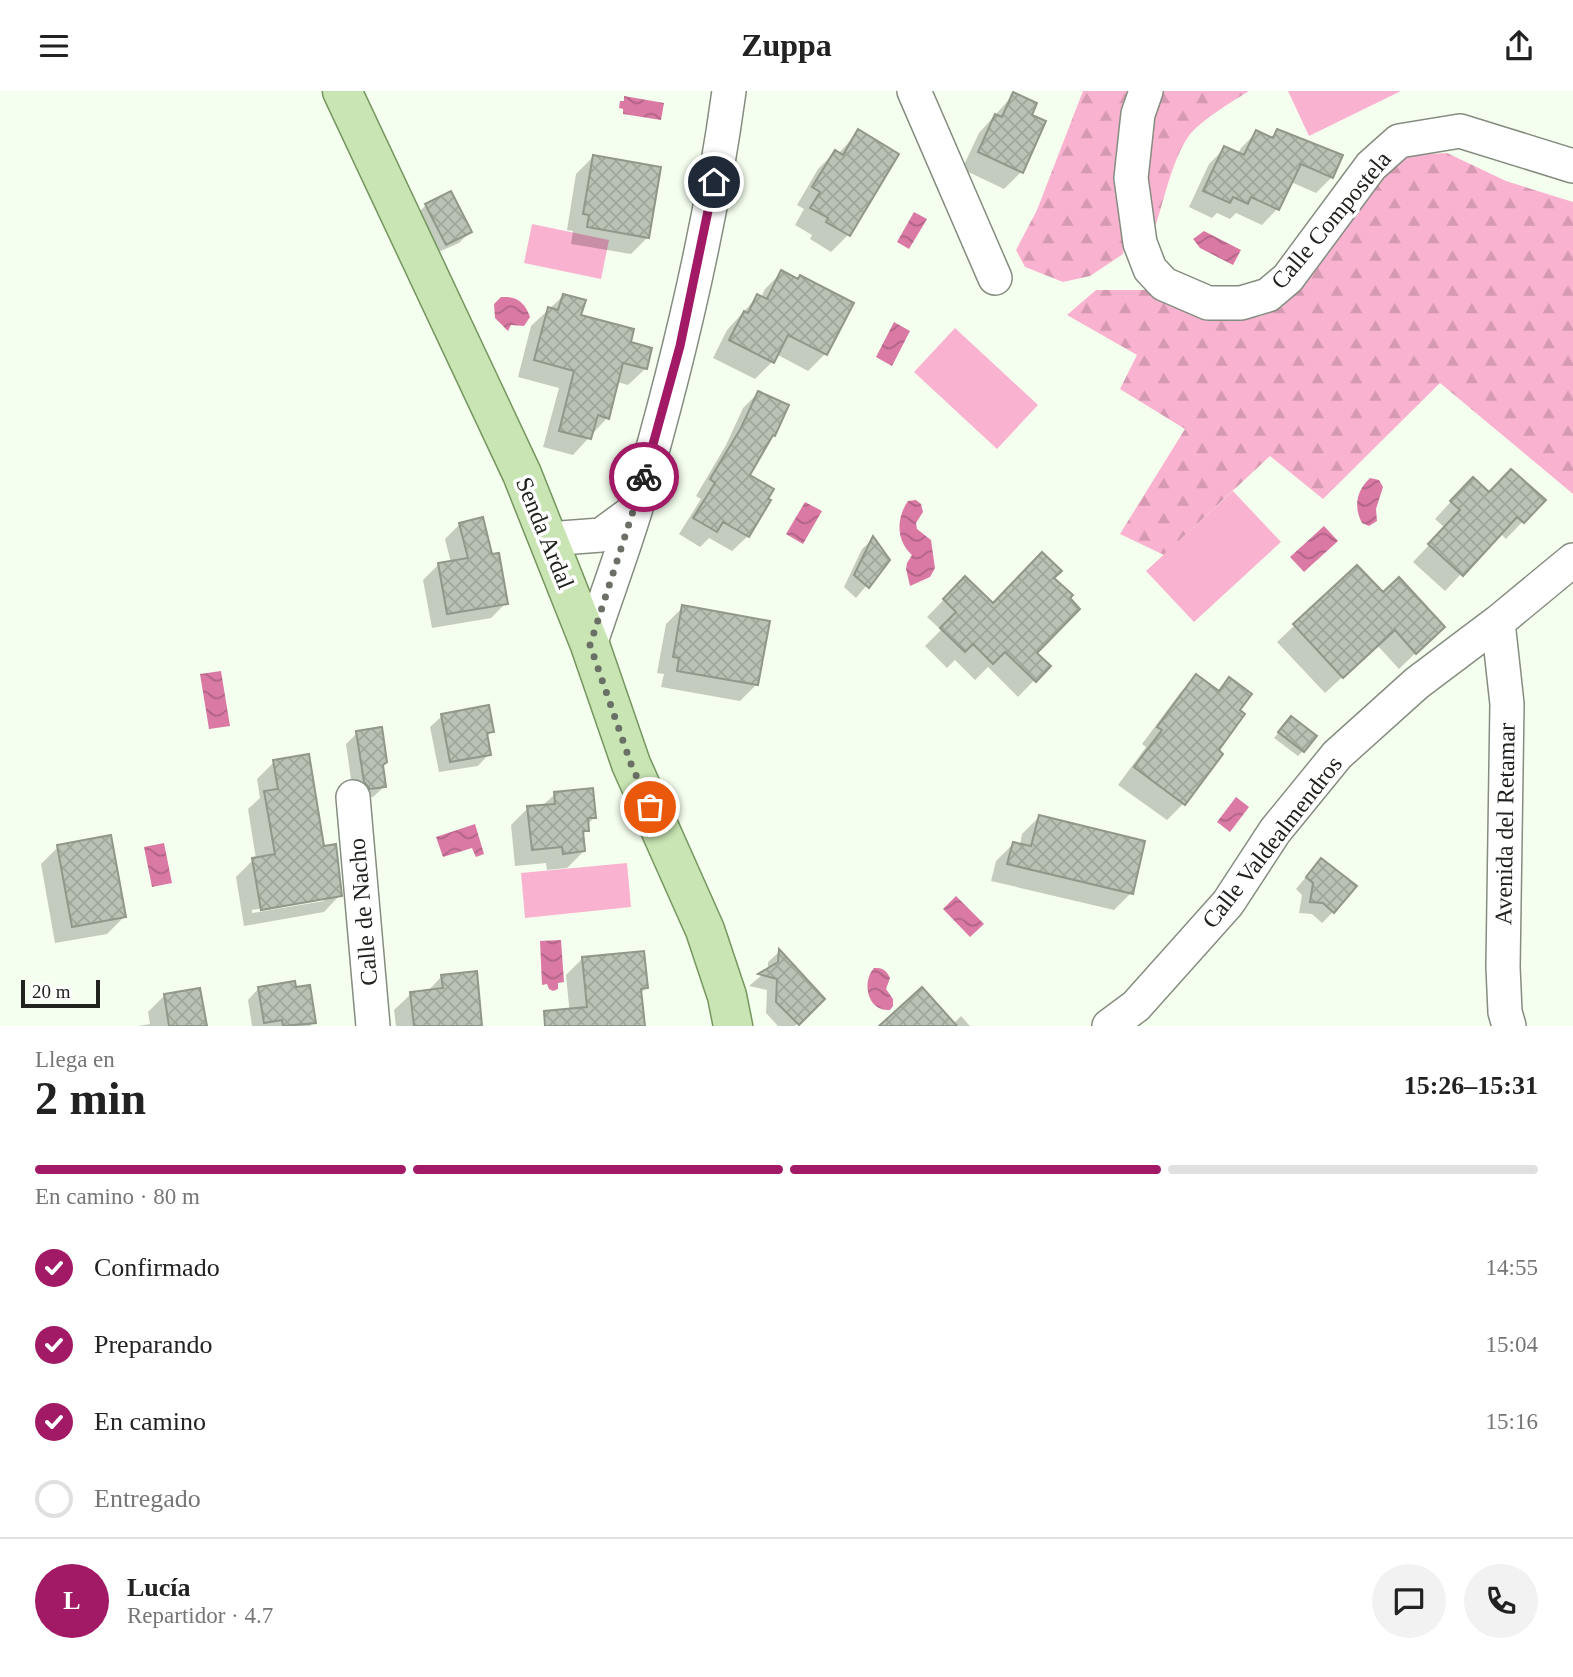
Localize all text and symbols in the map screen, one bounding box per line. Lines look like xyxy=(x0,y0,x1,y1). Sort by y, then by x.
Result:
icon: menu xyxy=(35,27,73,65)
text: Zuppa xyxy=(741,27,832,63)
icon: share xyxy=(1500,27,1538,65)
street label: Calle Compostela xyxy=(1266,146,1396,294)
pin xyxy=(684,152,744,212)
icon: home xyxy=(695,163,733,201)
courier xyxy=(609,442,679,512)
icon: bike xyxy=(625,458,663,496)
street label: Senda Ardal xyxy=(511,473,579,593)
street label: Avenida del Retamar xyxy=(1490,723,1520,925)
street label: Calle Valdealmendros xyxy=(1197,751,1347,933)
pin xyxy=(620,777,680,837)
icon: bag xyxy=(631,788,669,826)
street label: Calle de Nacho xyxy=(344,837,382,987)
scale bar xyxy=(21,977,100,1009)
text: 20 m xyxy=(32,981,71,1002)
text: Llega en xyxy=(35,1047,115,1072)
text: 15:26–15:31 xyxy=(1404,1071,1538,1100)
text: 2 min xyxy=(35,1073,146,1124)
text: En camino · 80 m xyxy=(35,1184,200,1209)
icon: check xyxy=(35,1249,73,1287)
text: Confirmado xyxy=(94,1253,220,1282)
text: 14:55 xyxy=(1486,1255,1538,1280)
icon: check xyxy=(35,1326,73,1364)
text: Preparando xyxy=(94,1330,212,1359)
text: 15:04 xyxy=(1486,1332,1538,1357)
icon: check xyxy=(35,1403,73,1441)
text: En camino xyxy=(94,1407,206,1436)
text: 15:16 xyxy=(1486,1409,1538,1434)
text: Entregado xyxy=(94,1484,201,1513)
button: chat xyxy=(1372,1564,1446,1638)
button: phone xyxy=(1464,1564,1538,1638)
text: Lucía xyxy=(127,1573,191,1602)
text: L xyxy=(63,1586,81,1615)
text: Repartidor · 4.7 xyxy=(127,1603,273,1628)

